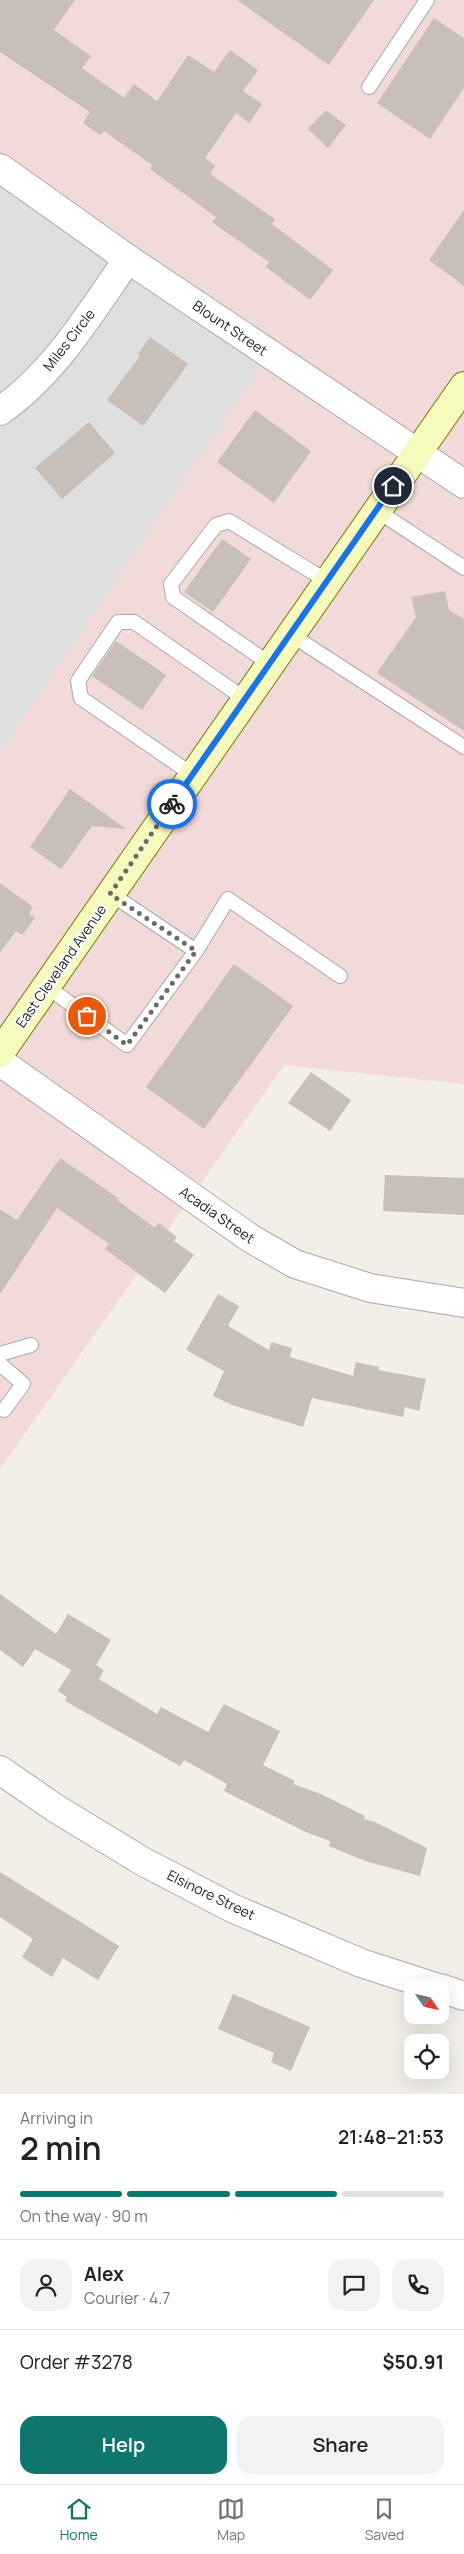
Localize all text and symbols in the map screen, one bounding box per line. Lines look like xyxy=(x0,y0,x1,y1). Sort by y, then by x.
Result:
street label: Blount Street xyxy=(189,296,272,360)
street label: Miles Circle xyxy=(38,305,99,375)
pin xyxy=(372,465,414,507)
icon: home xyxy=(379,472,407,500)
courier xyxy=(147,779,197,829)
icon: bike xyxy=(158,790,186,818)
street label: East Cleveland Avenue xyxy=(11,900,110,1031)
pin xyxy=(66,995,108,1037)
icon: bag xyxy=(73,1002,101,1030)
street label: Acadia Street xyxy=(176,1182,259,1248)
street label: Elsinore Street xyxy=(164,1865,259,1924)
north arrow xyxy=(404,1979,449,2024)
map controls xyxy=(404,1979,449,2079)
button: locate xyxy=(404,2034,449,2079)
text: Arriving in xyxy=(20,2107,93,2129)
text: 21:48–21:53 xyxy=(338,2124,444,2150)
text: 2 min xyxy=(20,2126,102,2170)
text: On the way · 90 m xyxy=(20,2205,148,2227)
button: person xyxy=(20,2259,72,2311)
button: chat xyxy=(328,2259,380,2311)
button: phone xyxy=(392,2259,444,2311)
text: Alex xyxy=(84,2261,124,2287)
text: Courier · 4.7 xyxy=(84,2287,170,2309)
text: Order #3278 xyxy=(20,2349,133,2375)
text: $50.91 xyxy=(383,2349,444,2375)
button: Help xyxy=(20,2416,227,2474)
button: Share xyxy=(237,2416,444,2474)
tab: Home xyxy=(60,2495,98,2544)
tab: Map xyxy=(217,2495,245,2544)
tab: Saved xyxy=(365,2495,404,2544)

